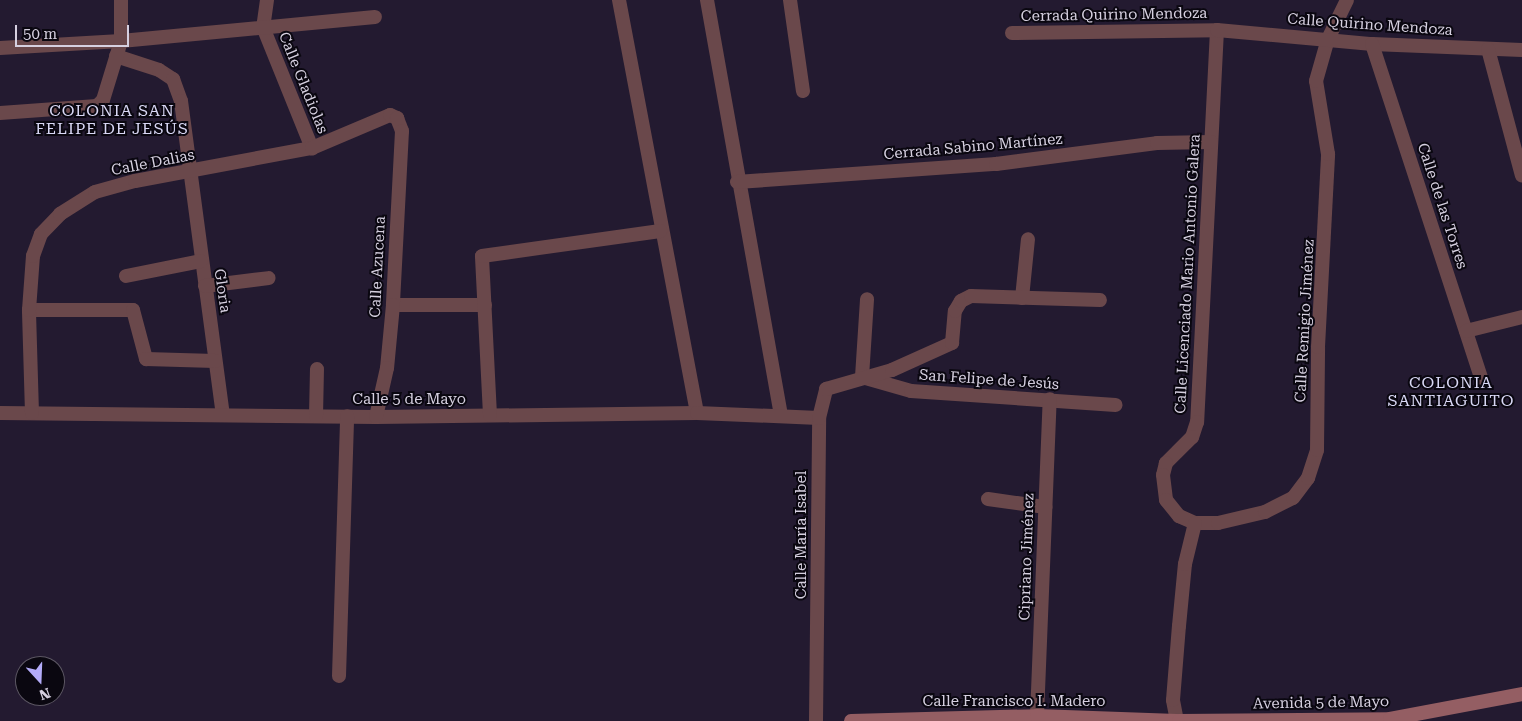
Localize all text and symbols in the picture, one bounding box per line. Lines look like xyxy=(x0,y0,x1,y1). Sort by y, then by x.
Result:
street label: Cerrada Quirino Mendoza xyxy=(1021,4,1207,26)
street label: Calle Quirino Mendoza xyxy=(1287,10,1453,40)
scale bar xyxy=(18,15,131,47)
text: 50 m xyxy=(23,25,57,43)
street label: Calle Gladiolas xyxy=(274,30,332,136)
district label: COLONIA SAN FELIPE DE JESÚS xyxy=(33,101,191,139)
street label: Cerrada Sabino Martínez xyxy=(883,130,1063,164)
street label: Calle Licenciado Mario Antonio Galera xyxy=(1172,134,1204,414)
street label: Calle de las Torres xyxy=(1413,141,1471,271)
street label: Calle Dalias xyxy=(110,146,196,180)
street label: Calle Azucena xyxy=(366,216,390,318)
street label: Calle Remigio Jiménez xyxy=(1292,239,1318,403)
street label: Gloria xyxy=(210,268,234,314)
street label: San Felipe de Jesús xyxy=(918,366,1060,394)
district label: COLONIA SANTIAGUITO xyxy=(1386,373,1516,411)
street label: Calle 5 de Mayo xyxy=(352,391,466,409)
street label: Calle María Isabel xyxy=(793,471,811,599)
street label: Cipriano Jiménez xyxy=(1016,493,1038,621)
north arrow xyxy=(15,656,65,706)
text: N xyxy=(37,685,53,704)
street label: Calle Francisco I. Madero xyxy=(922,693,1106,711)
street label: Avenida 5 de Mayo xyxy=(1253,693,1389,713)

